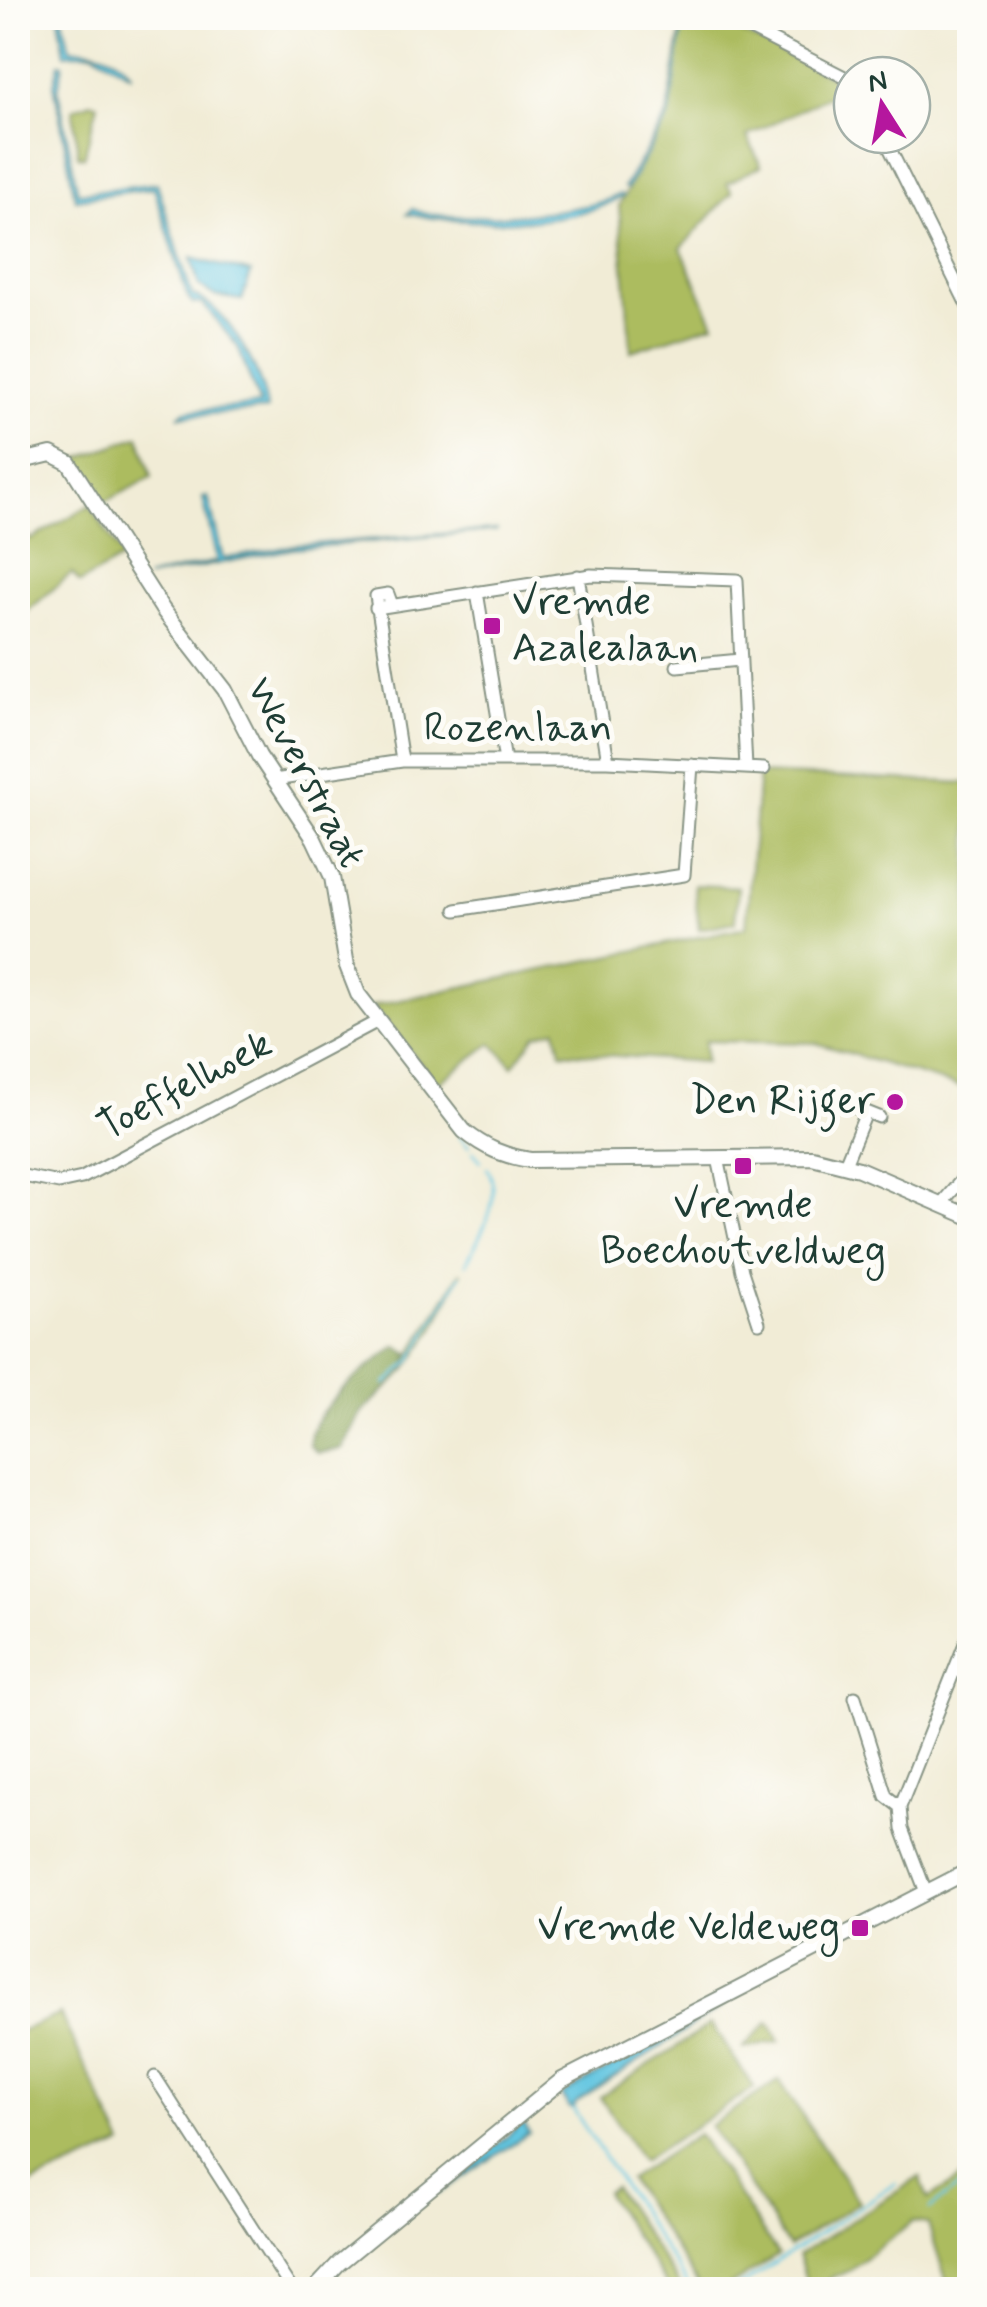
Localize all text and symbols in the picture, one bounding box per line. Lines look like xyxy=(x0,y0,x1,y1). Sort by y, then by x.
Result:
north arrow xyxy=(832,55,932,155)
text: N xyxy=(865,63,890,103)
place label: Vremde Azalealaan xyxy=(512,577,698,675)
marker: Vremde Azalealaan xyxy=(481,615,503,637)
street label: Weverstraat xyxy=(233,669,377,877)
street label: Rozenlaan xyxy=(424,703,612,755)
street label: Toeffelhoek xyxy=(89,1018,281,1154)
place label: Den Rijger xyxy=(690,1076,875,1132)
marker: Den Rijger xyxy=(884,1091,906,1113)
marker: Vremde Boechoutveldweg xyxy=(732,1155,754,1177)
place label: Vremde Boechoutveldweg xyxy=(600,1180,886,1281)
place label: Vremde Veldeweg xyxy=(537,1902,840,1957)
marker: Vremde Veldeweg xyxy=(849,1917,871,1939)

